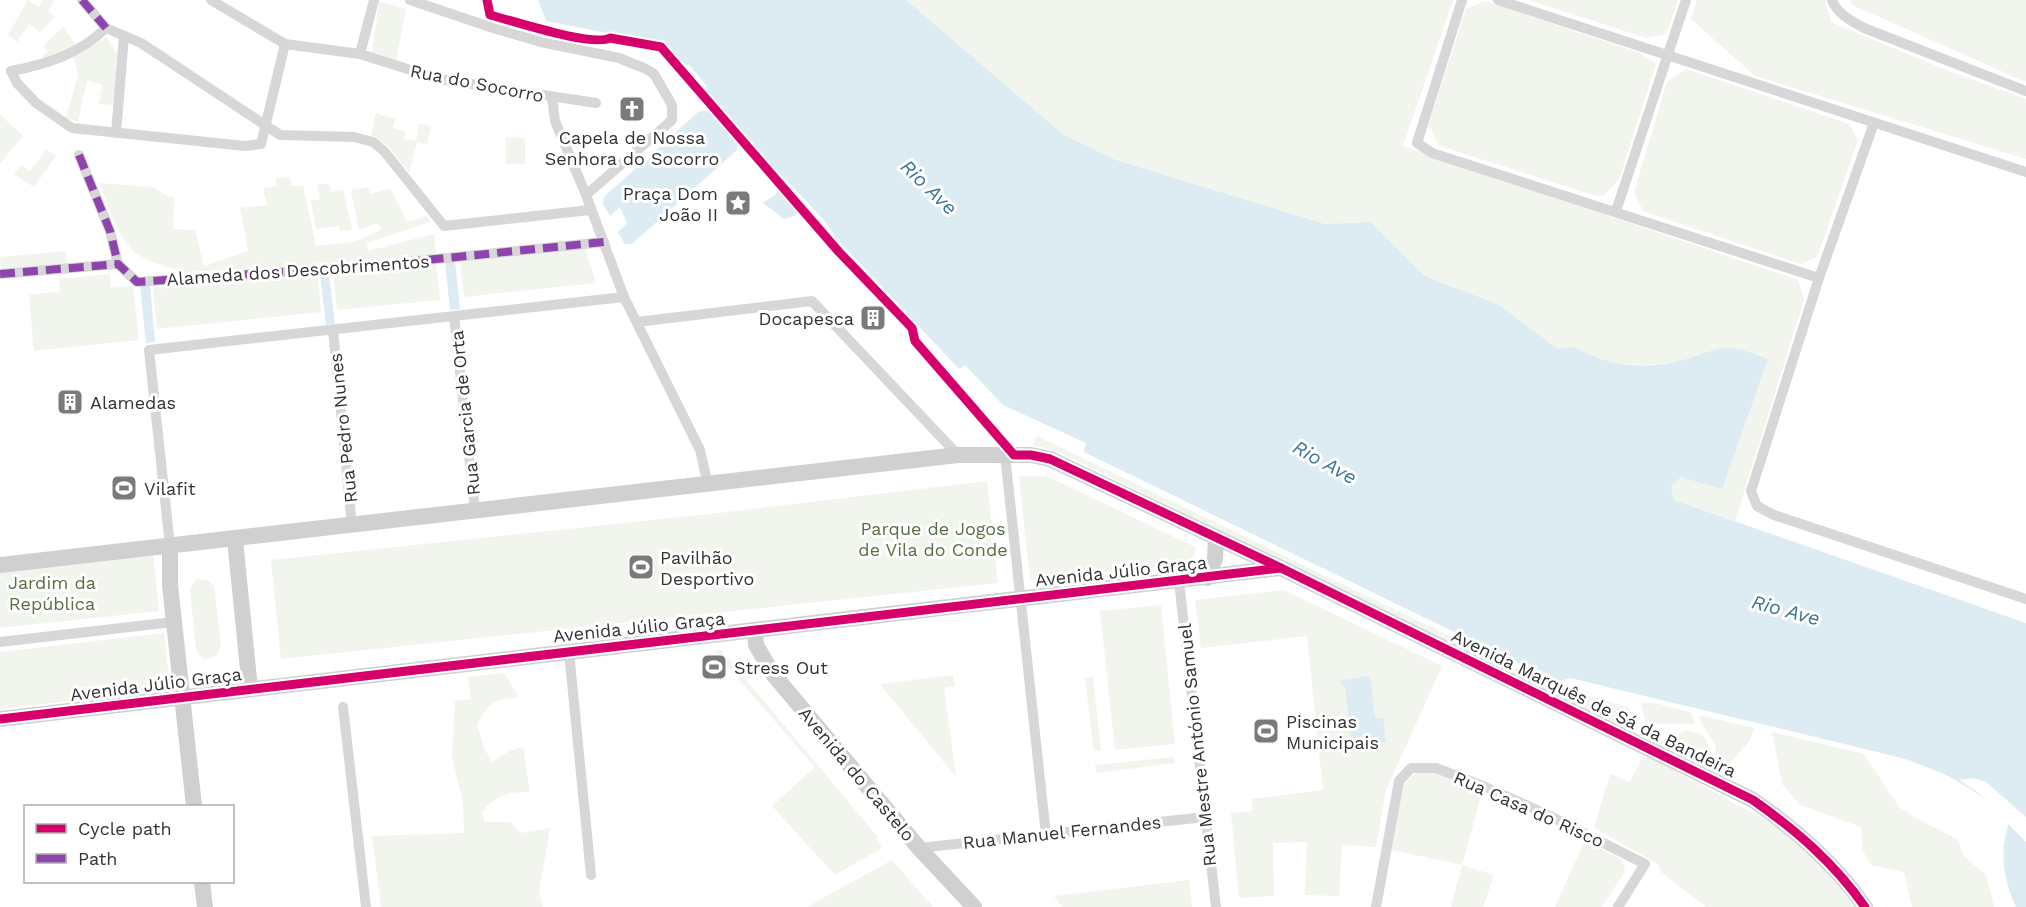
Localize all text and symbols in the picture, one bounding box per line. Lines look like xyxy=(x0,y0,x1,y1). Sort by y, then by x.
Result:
street label: Rua do Socorro xyxy=(409,60,545,106)
church icon: Capela de Nossa Senhora do Socorro xyxy=(617,94,647,124)
place label: Capela de Nossa Senhora do Socorro xyxy=(545,127,719,169)
water label: Rio Ave xyxy=(896,154,962,220)
place label: Praça Dom João II xyxy=(623,183,718,225)
place icon: Praça Dom João II xyxy=(723,188,753,218)
street label: Alameda dos Descobrimentos xyxy=(166,250,430,290)
building icon: Docapesca xyxy=(858,303,888,333)
place label: Docapesca xyxy=(759,308,854,329)
street label: Rua Garcia de Orta xyxy=(446,330,484,496)
street label: Rua Pedro Nunes xyxy=(325,352,361,504)
building icon: Alamedas xyxy=(55,387,85,417)
place label: Alamedas xyxy=(90,392,176,413)
water label: Rio Ave xyxy=(1289,435,1361,489)
sports icon: Vilafit xyxy=(109,473,139,503)
place label: Vilafit xyxy=(144,478,196,499)
park label: Parque de Jogos de Vila do Conde xyxy=(858,518,1008,560)
place label: Pavilhão Desportivo xyxy=(660,547,754,589)
sports icon: Pavilhão Desportivo xyxy=(626,552,656,582)
street label: Avenida Júlio Graça xyxy=(1034,552,1208,590)
park label: Jardim da República xyxy=(8,572,96,614)
water label: Rio Ave xyxy=(1749,589,1823,631)
street label: Avenida Júlio Graça xyxy=(552,608,726,646)
street label: Rua Mestre António Samuel xyxy=(1174,622,1220,867)
street label: Avenida Marquês de Sá da Bandeira xyxy=(1448,625,1740,781)
sports icon: Stress Out xyxy=(699,652,729,682)
place label: Stress Out xyxy=(734,657,828,678)
street label: Avenida Júlio Graça xyxy=(69,663,243,705)
street label: Avenida do Castelo xyxy=(795,703,919,845)
place label: Piscinas Municipais xyxy=(1286,711,1379,753)
sports icon: Piscinas Municipais xyxy=(1251,716,1281,746)
street label: Rua Casa do Risco xyxy=(1451,766,1607,852)
legend xyxy=(24,805,234,883)
street label: Rua Manuel Fernandes xyxy=(962,811,1162,853)
text: Cycle path xyxy=(78,818,172,839)
text: Path xyxy=(78,848,118,869)

